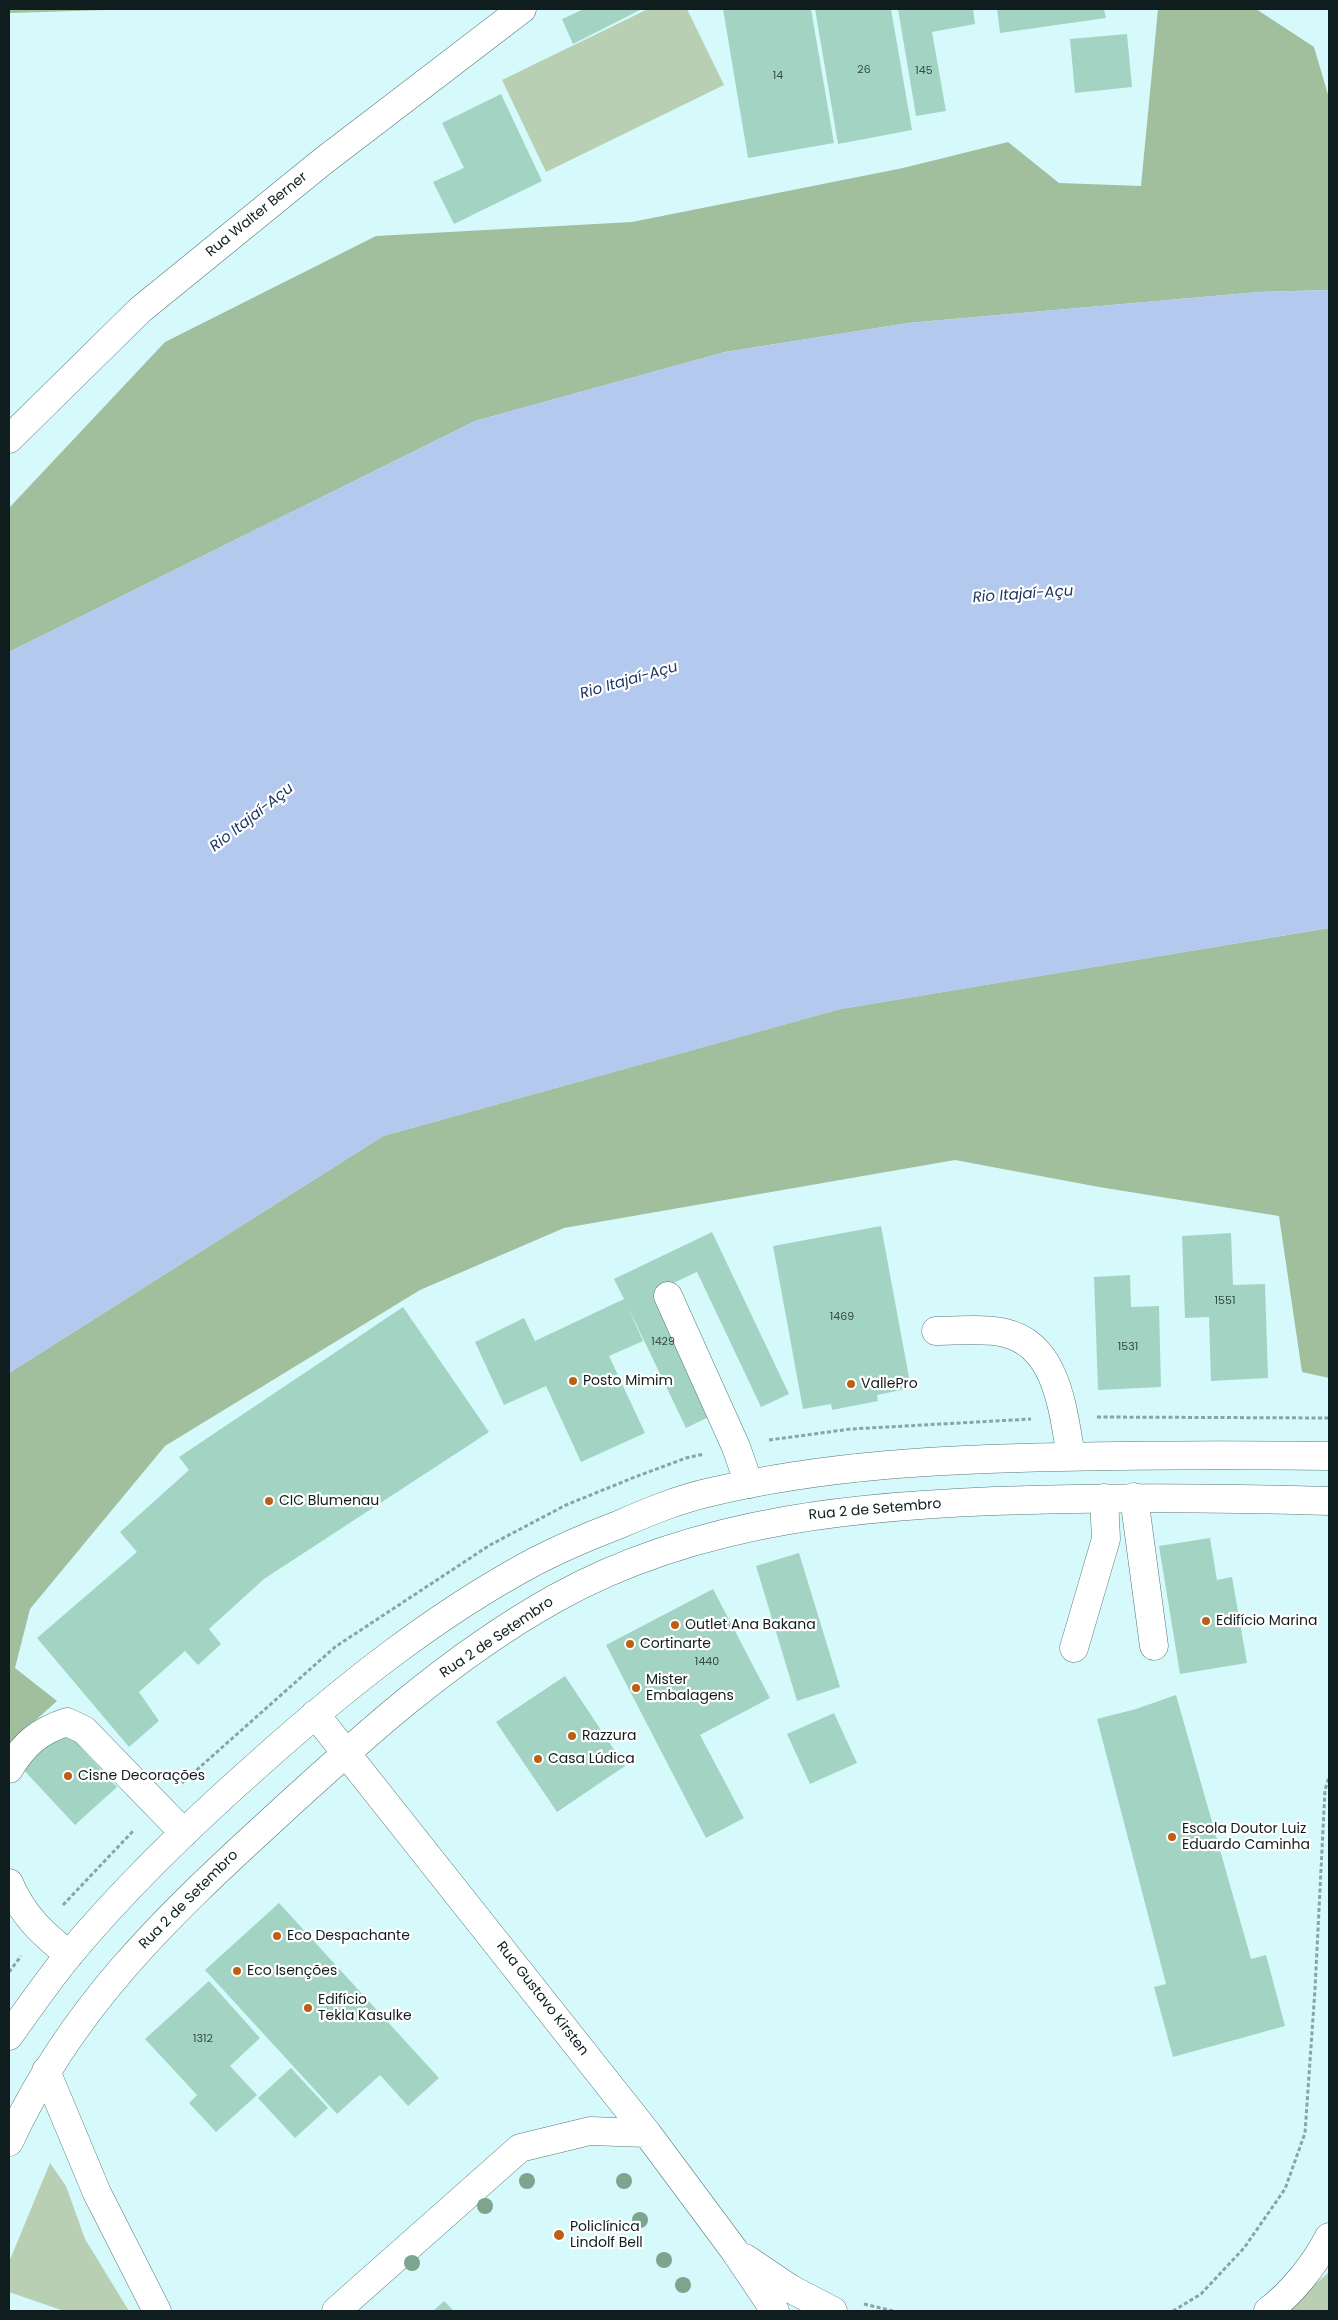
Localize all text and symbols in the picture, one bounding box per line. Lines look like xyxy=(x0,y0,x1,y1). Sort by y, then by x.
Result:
house number: 26 xyxy=(857,63,871,77)
house number: 145 xyxy=(915,64,933,78)
house number: 14 xyxy=(773,69,783,83)
street label: Rua Walter Berner xyxy=(203,169,311,261)
water label: Rio Itajaí-Açu xyxy=(972,583,1074,607)
water label: Rio Itajaí-Açu xyxy=(578,658,680,704)
water label: Rio Itajaí-Açu xyxy=(207,780,297,856)
house number: 1551 xyxy=(1215,1294,1235,1308)
house number: 1469 xyxy=(830,1310,854,1324)
house number: 1429 xyxy=(651,1335,675,1349)
house number: 1531 xyxy=(1118,1340,1138,1354)
place label: Posto Mimim xyxy=(583,1373,673,1389)
marker: Posto Mimim xyxy=(567,1375,579,1387)
place label: VallePro xyxy=(861,1376,918,1392)
marker: VallePro xyxy=(845,1378,857,1390)
place label: CIC Blumenau xyxy=(279,1493,379,1509)
marker: CIC Blumenau xyxy=(263,1495,275,1507)
street label: Rua 2 de Setembro xyxy=(808,1496,942,1524)
street label: Rua 2 de Setembro xyxy=(437,1594,557,1682)
place label: Edifício Marina xyxy=(1216,1613,1317,1629)
marker: Edifício Marina xyxy=(1200,1615,1212,1627)
place label: Outlet Ana Bakana xyxy=(685,1617,816,1633)
marker: Outlet Ana Bakana xyxy=(669,1619,681,1631)
place label: Cortinarte xyxy=(640,1636,711,1652)
marker: Cortinarte xyxy=(624,1638,636,1650)
house number: 1440 xyxy=(695,1655,719,1669)
place label: Mister Embalagens xyxy=(646,1672,734,1704)
marker: Mister Embalagens xyxy=(630,1682,642,1694)
place label: Razzura xyxy=(582,1728,636,1744)
marker: Razzura xyxy=(566,1730,578,1742)
place label: Casa Lúdica xyxy=(548,1751,635,1767)
marker: Casa Lúdica xyxy=(532,1753,544,1765)
place label: Cisne Decorações xyxy=(78,1768,205,1784)
marker: Cisne Decorações xyxy=(62,1770,74,1782)
place label: Escola Doutor Luiz Eduardo Caminha xyxy=(1182,1821,1310,1854)
marker: Escola Doutor Luiz Eduardo Caminha xyxy=(1166,1831,1178,1843)
street label: Rua 2 de Setembro xyxy=(136,1847,242,1953)
place label: Eco Despachante xyxy=(287,1928,410,1944)
marker: Eco Despachante xyxy=(271,1930,283,1942)
street label: Rua Gustavo Kirsten xyxy=(492,1939,592,2059)
place label: Eco Isenções xyxy=(247,1963,337,1979)
marker: Eco Isenções xyxy=(231,1965,243,1977)
place label: Edifício Tekla Kasulke xyxy=(318,1992,412,2024)
marker: Edifício Tekla Kasulke xyxy=(302,2002,314,2014)
house number: 1312 xyxy=(193,2032,213,2046)
place label: Policlínica Lindolf Bell xyxy=(570,2219,643,2252)
marker: Policlínica Lindolf Bell xyxy=(552,2228,566,2242)

